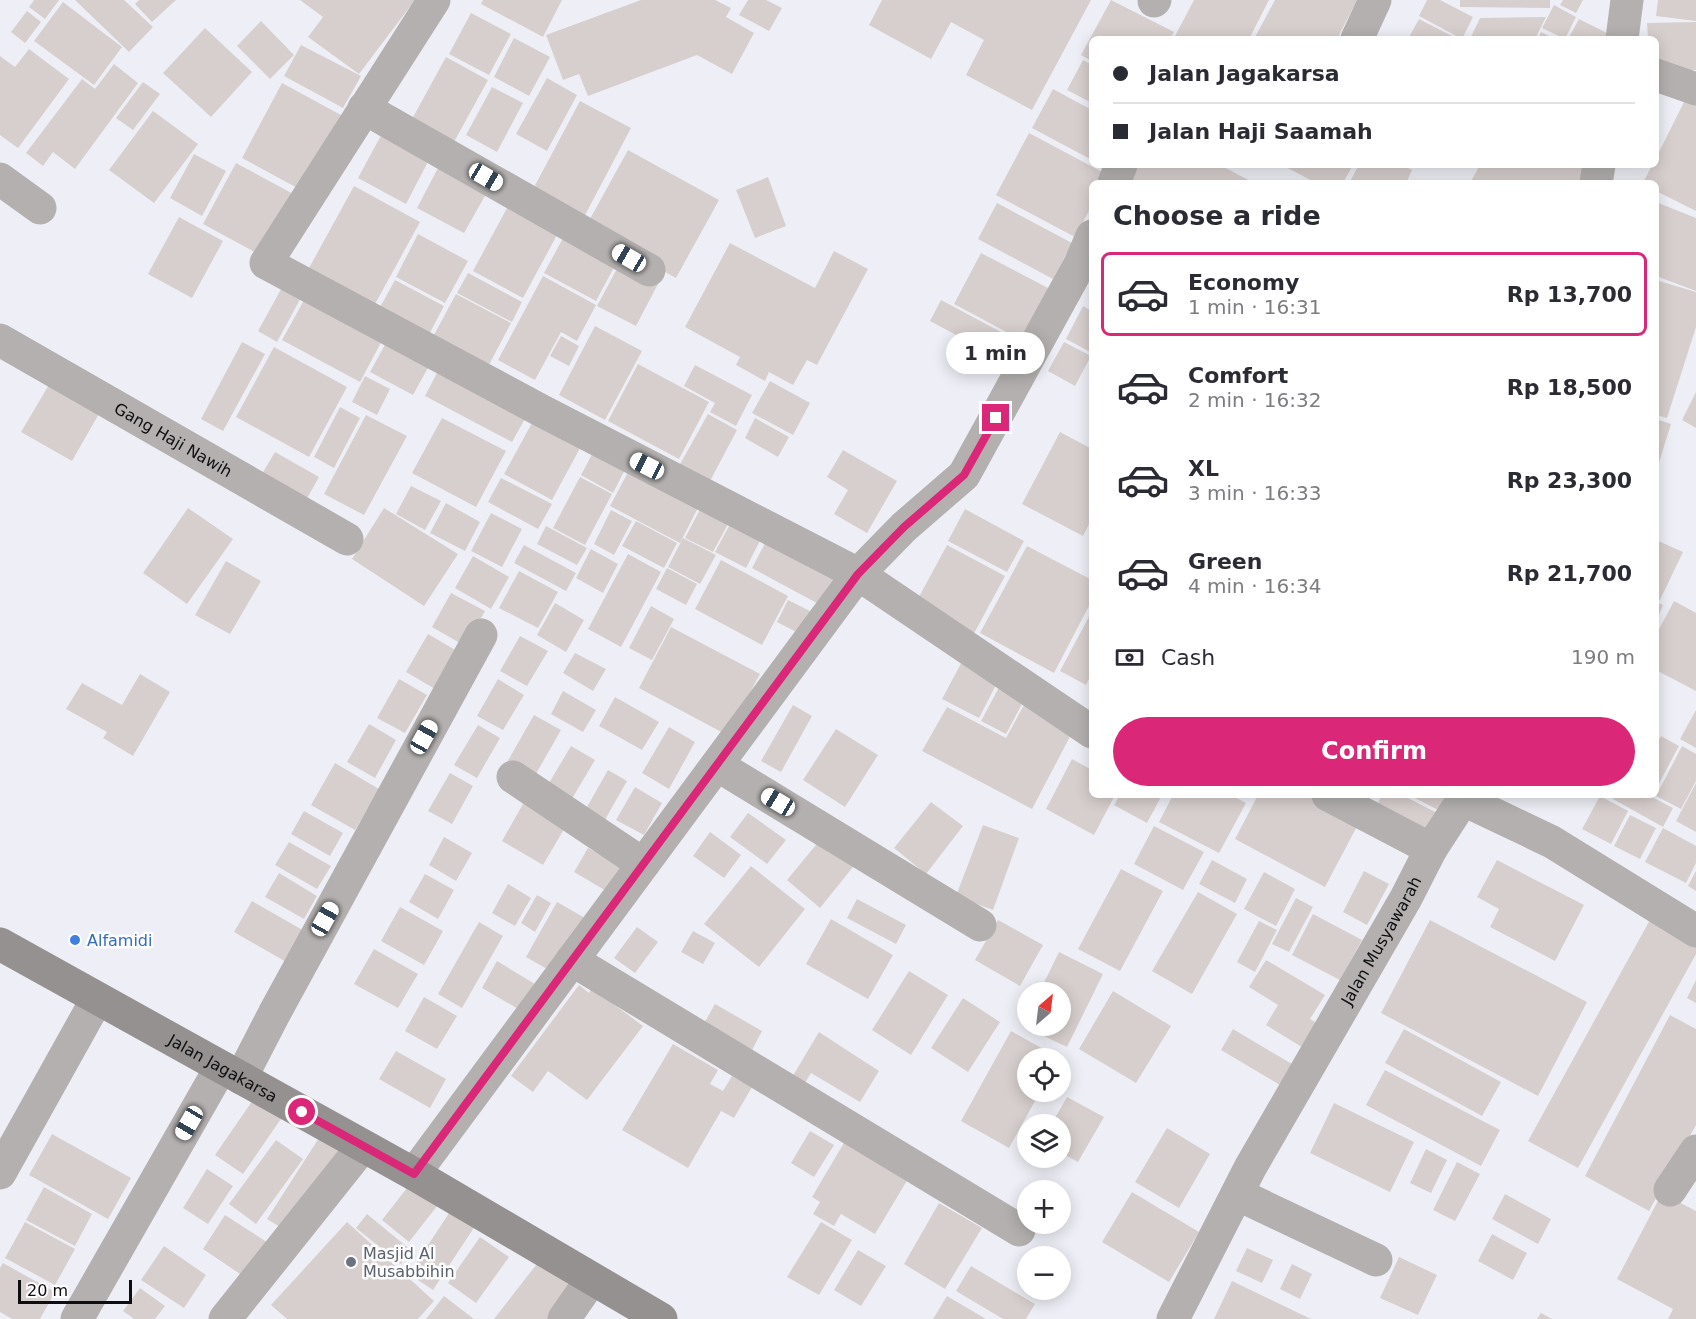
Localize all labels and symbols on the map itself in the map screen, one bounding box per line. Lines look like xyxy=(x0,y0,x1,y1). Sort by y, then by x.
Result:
car xyxy=(466,160,506,194)
car xyxy=(609,241,649,275)
callout: 1 min xyxy=(946,331,1046,373)
street label: Gang Haji Nawih xyxy=(111,398,236,481)
route end xyxy=(982,404,1009,431)
car xyxy=(627,450,667,482)
car xyxy=(407,717,441,757)
car xyxy=(758,785,798,819)
street label: Jalan Musyawarah xyxy=(1336,873,1425,1009)
car xyxy=(308,899,342,939)
place label: Alfamidi xyxy=(87,931,152,950)
marker: Alfamidi xyxy=(68,933,82,947)
north arrow xyxy=(1017,982,1071,1036)
street label: Jalan Jagakarsa xyxy=(164,1029,281,1106)
route start xyxy=(288,1098,315,1125)
car xyxy=(172,1103,206,1143)
place label: Masjid Al Musabbihin xyxy=(363,1244,455,1281)
marker: Masjid Al Musabbihin xyxy=(344,1255,358,1269)
scale bar xyxy=(18,1277,132,1304)

